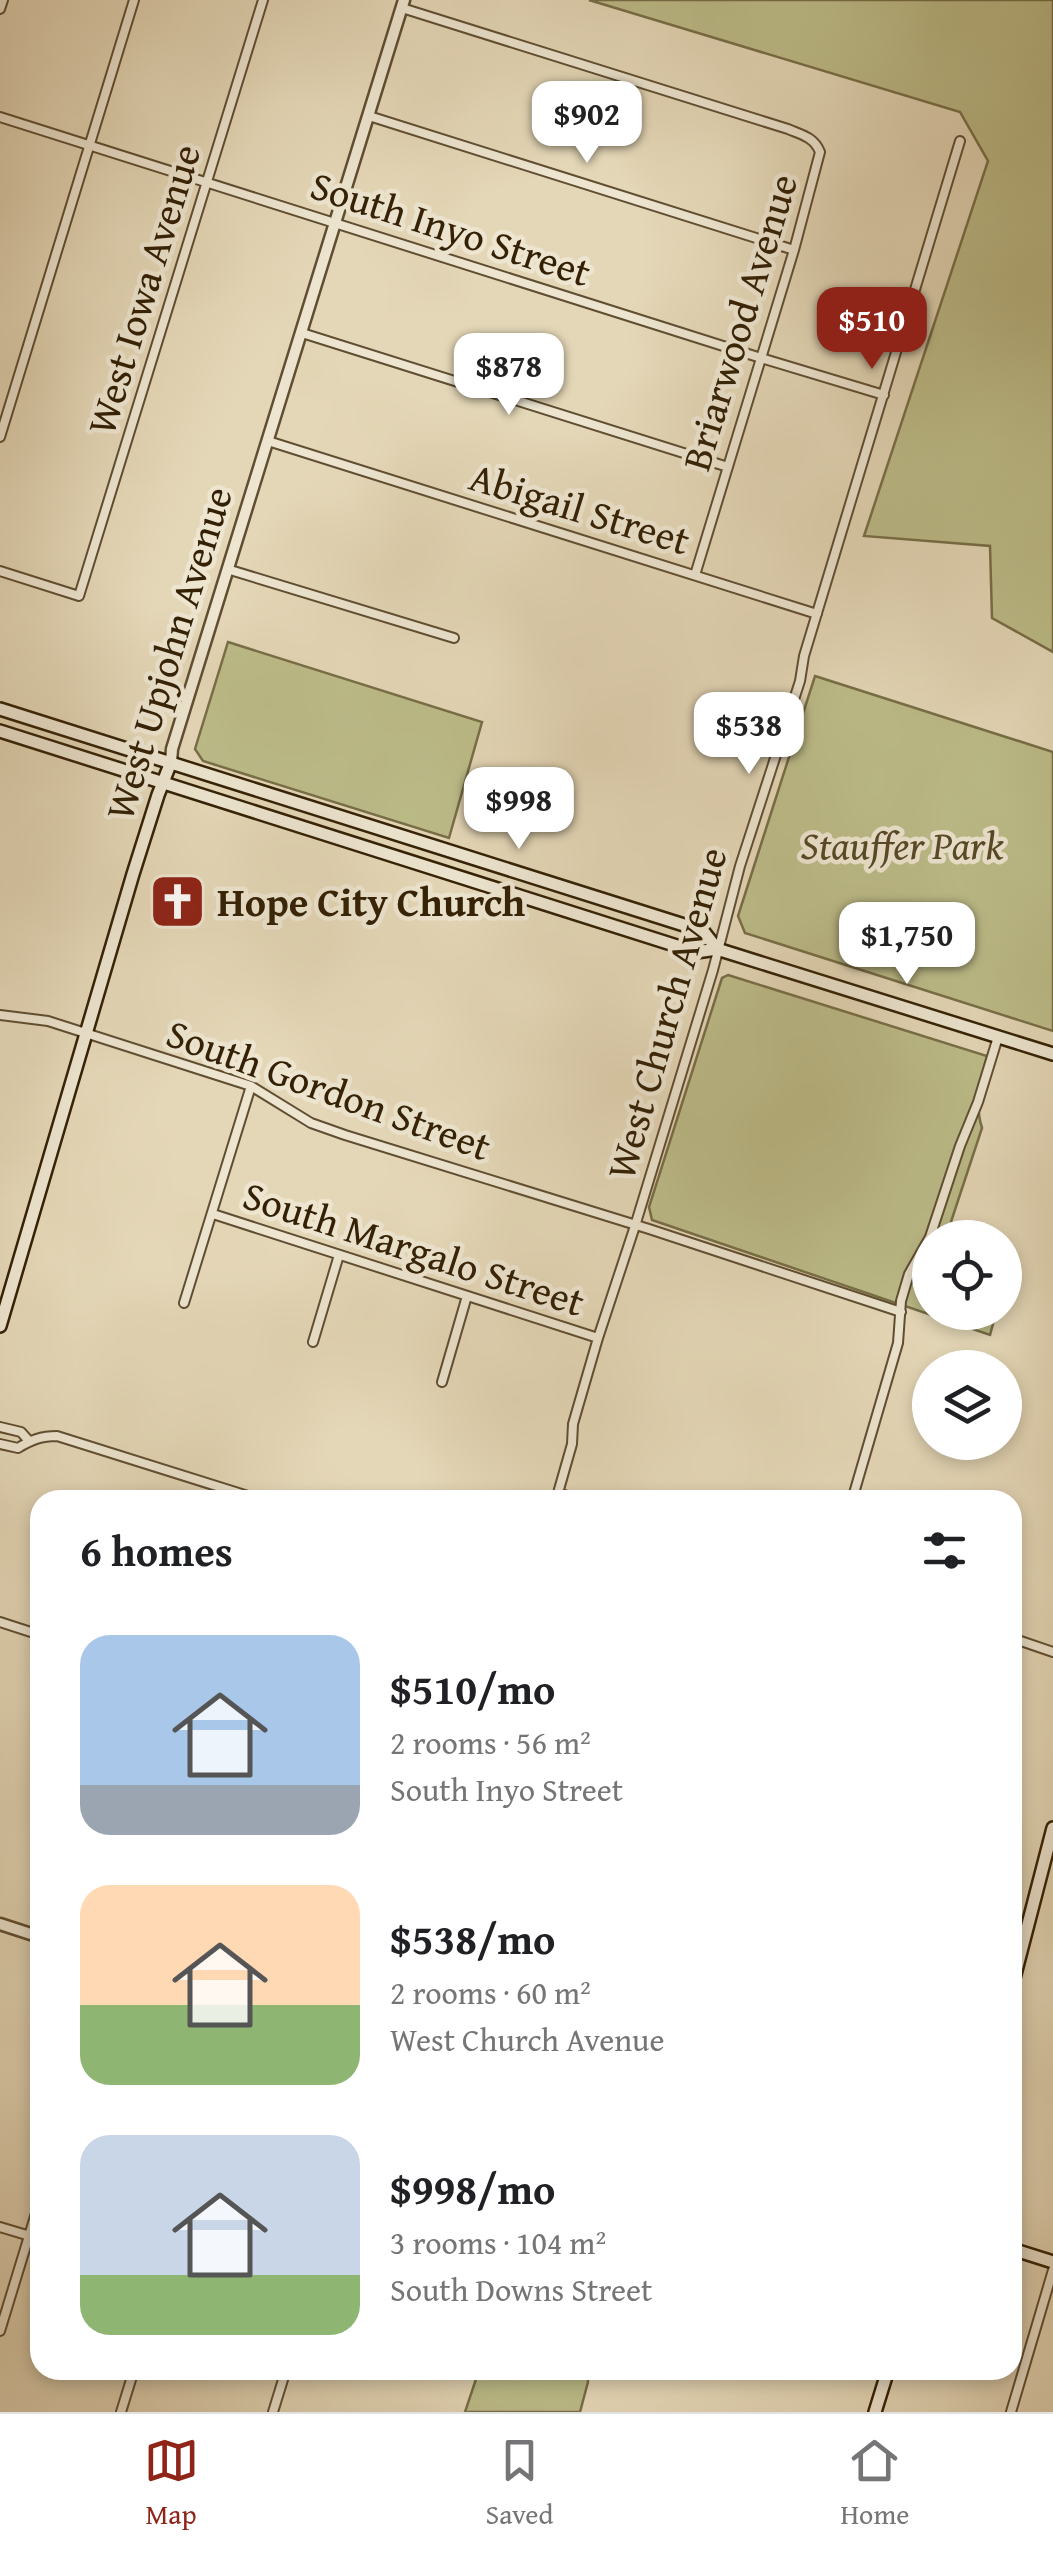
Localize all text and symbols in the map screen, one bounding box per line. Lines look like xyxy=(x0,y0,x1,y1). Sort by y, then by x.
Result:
pin: $902 xyxy=(528,81,646,166)
text: $902 xyxy=(554,90,620,137)
street label: West Iowa Avenue xyxy=(71,137,215,441)
street label: South Inyo Street xyxy=(303,155,599,301)
street label: Briarwood Avenue xyxy=(666,166,812,478)
pin: $510 xyxy=(813,287,931,372)
text: $510 xyxy=(839,296,905,343)
pin: $878 xyxy=(450,333,568,418)
text: $878 xyxy=(476,342,542,389)
street label: Abigail Street xyxy=(463,447,697,569)
street label: West Upjohn Avenue xyxy=(89,479,247,827)
pin: $538 xyxy=(690,692,808,777)
text: $538 xyxy=(716,701,782,748)
pin: $998 xyxy=(460,767,578,852)
text: $998 xyxy=(486,776,552,823)
park label: Stauffer Park xyxy=(801,815,1004,874)
street label: West Church Avenue xyxy=(590,840,742,1186)
church icon: Hope City Church xyxy=(148,871,208,931)
place label: Hope City Church xyxy=(217,872,526,931)
pin: $1,750 xyxy=(826,902,988,987)
text: $1,750 xyxy=(861,911,953,958)
street label: South Gordon Street xyxy=(159,1003,499,1175)
street label: South Margalo Street xyxy=(236,1165,592,1331)
map controls xyxy=(912,1220,1022,1460)
button: locate xyxy=(912,1220,1022,1330)
button: layers xyxy=(912,1350,1022,1460)
text: 6 homes xyxy=(80,1520,233,1581)
icon: filters xyxy=(917,1523,972,1578)
text: $510/mo xyxy=(390,1658,555,1719)
icon: home xyxy=(160,1675,280,1795)
text: 2 rooms · 56 m² xyxy=(390,1719,591,1766)
text: South Inyo Street xyxy=(390,1766,623,1813)
text: $538/mo xyxy=(390,1908,555,1969)
icon: home xyxy=(160,1925,280,2045)
text: 2 rooms · 60 m² xyxy=(390,1969,591,2016)
text: West Church Avenue xyxy=(390,2016,664,2063)
text: $998/mo xyxy=(390,2158,555,2219)
icon: home xyxy=(160,2175,280,2295)
text: 3 rooms · 104 m² xyxy=(390,2219,606,2266)
text: South Downs Street xyxy=(390,2266,652,2313)
tab: Map xyxy=(144,2433,199,2534)
tab: Saved xyxy=(486,2433,553,2534)
tab: Home xyxy=(841,2433,909,2534)

